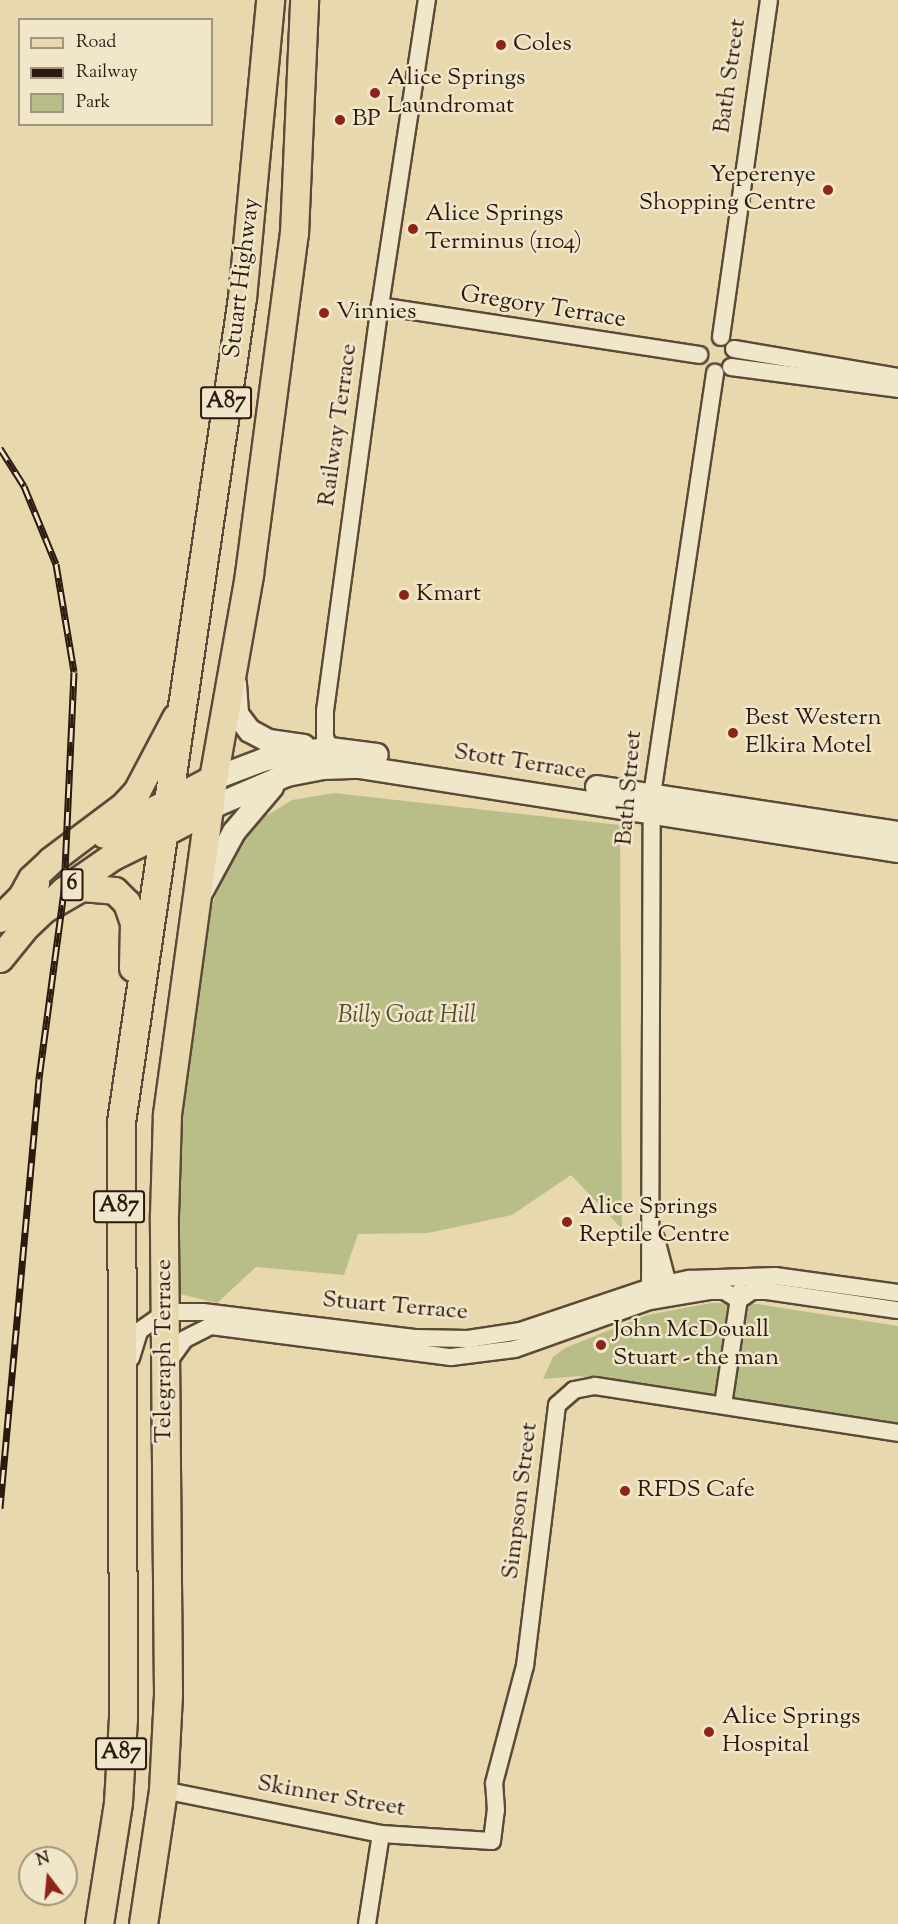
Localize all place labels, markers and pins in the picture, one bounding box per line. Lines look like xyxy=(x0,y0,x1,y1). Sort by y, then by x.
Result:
place label: Coles xyxy=(513,31,572,59)
marker: Coles xyxy=(494,38,508,52)
place label: Alice Springs Laundromat xyxy=(387,65,526,121)
marker: Alice Springs Laundromat xyxy=(368,86,382,100)
place label: BP xyxy=(352,106,381,134)
marker: BP xyxy=(333,113,347,127)
place label: Yeperenye Shopping Centre xyxy=(639,162,816,218)
marker: Yeperenye Shopping Centre xyxy=(821,183,835,197)
place label: Alice Springs Terminus (1104) xyxy=(425,201,582,257)
marker: Alice Springs Terminus (1104) xyxy=(406,222,420,236)
place label: Vinnies xyxy=(336,299,416,327)
marker: Vinnies xyxy=(317,306,331,320)
place label: Kmart xyxy=(416,581,481,609)
marker: Kmart xyxy=(397,588,411,602)
place label: Best Western Elkira Motel xyxy=(745,705,882,761)
marker: Best Western Elkira Motel xyxy=(726,726,740,740)
place label: Alice Springs Reptile Centre xyxy=(579,1194,730,1250)
marker: Alice Springs Reptile Centre xyxy=(560,1215,574,1229)
place label: John McDouall Stuart - the man xyxy=(613,1317,779,1373)
marker: John McDouall Stuart - the man xyxy=(594,1338,608,1352)
place label: RFDS Cafe xyxy=(637,1477,755,1505)
marker: RFDS Cafe xyxy=(618,1484,632,1498)
place label: Alice Springs Hospital xyxy=(722,1704,861,1760)
marker: Alice Springs Hospital xyxy=(700,1723,718,1741)

